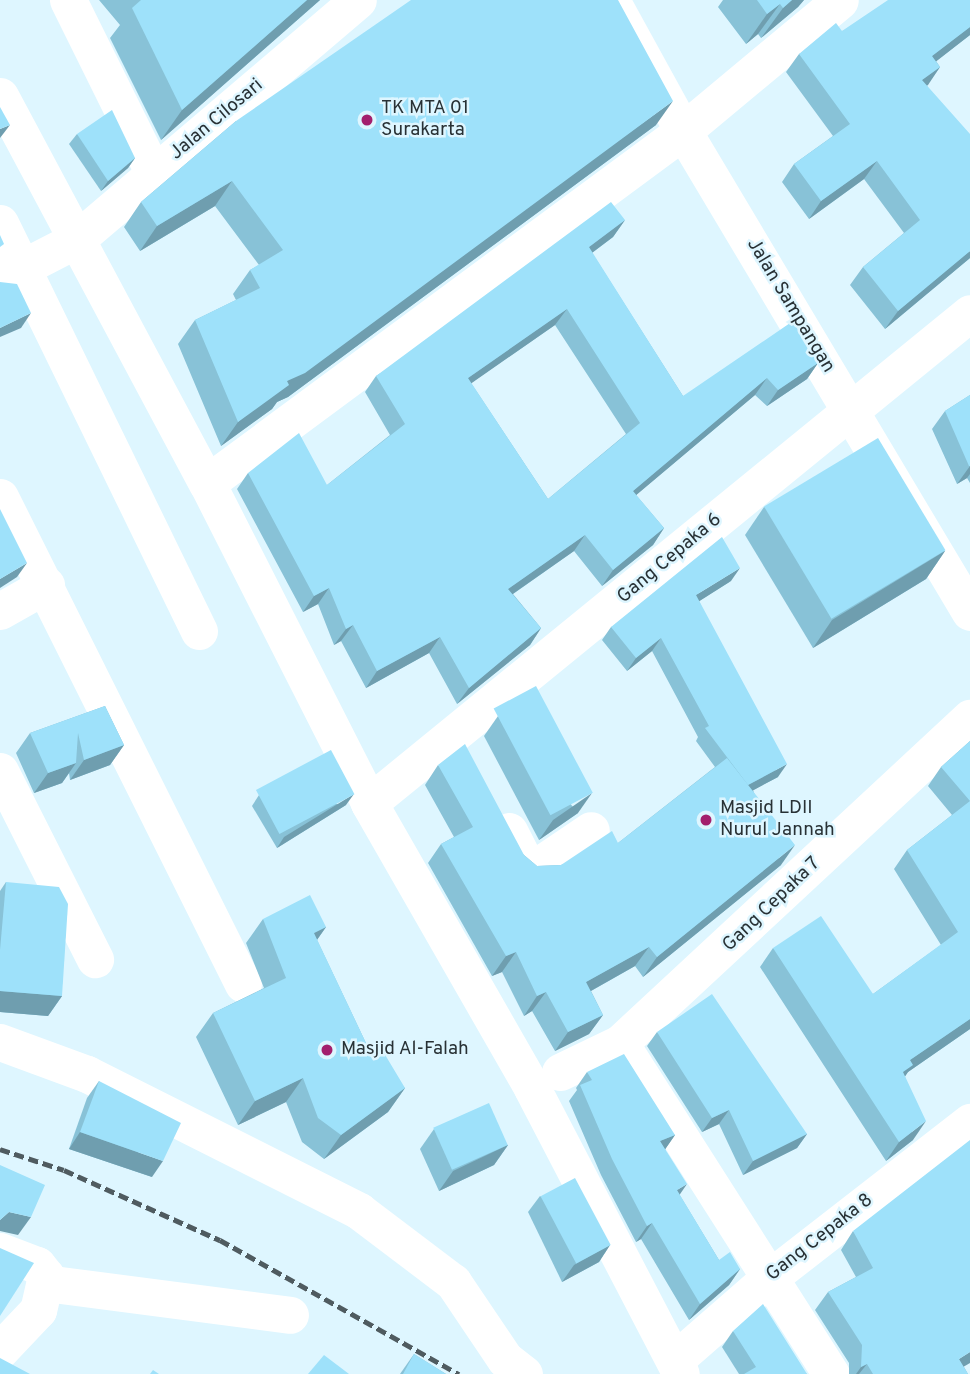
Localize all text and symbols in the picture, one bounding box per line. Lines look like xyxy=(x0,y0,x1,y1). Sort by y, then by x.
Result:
street label: Jalan Cilosari xyxy=(166,75,268,165)
place label: TK MTA 01 Surakarta xyxy=(381,98,470,142)
marker: TK MTA 01 Surakarta xyxy=(359,112,375,128)
street label: Jalan Sampangan xyxy=(741,235,839,377)
street label: Gang Cepaka 6 xyxy=(613,509,727,609)
place label: Masjid LDII Nurul Jannah xyxy=(720,798,835,842)
marker: Masjid LDII Nurul Jannah xyxy=(698,812,714,828)
street label: Gang Cepaka 7 xyxy=(718,853,826,957)
place label: Masjid Al-Falah xyxy=(341,1039,469,1061)
marker: Masjid Al-Falah xyxy=(319,1042,335,1058)
street label: Gang Cepaka 8 xyxy=(762,1189,878,1287)

